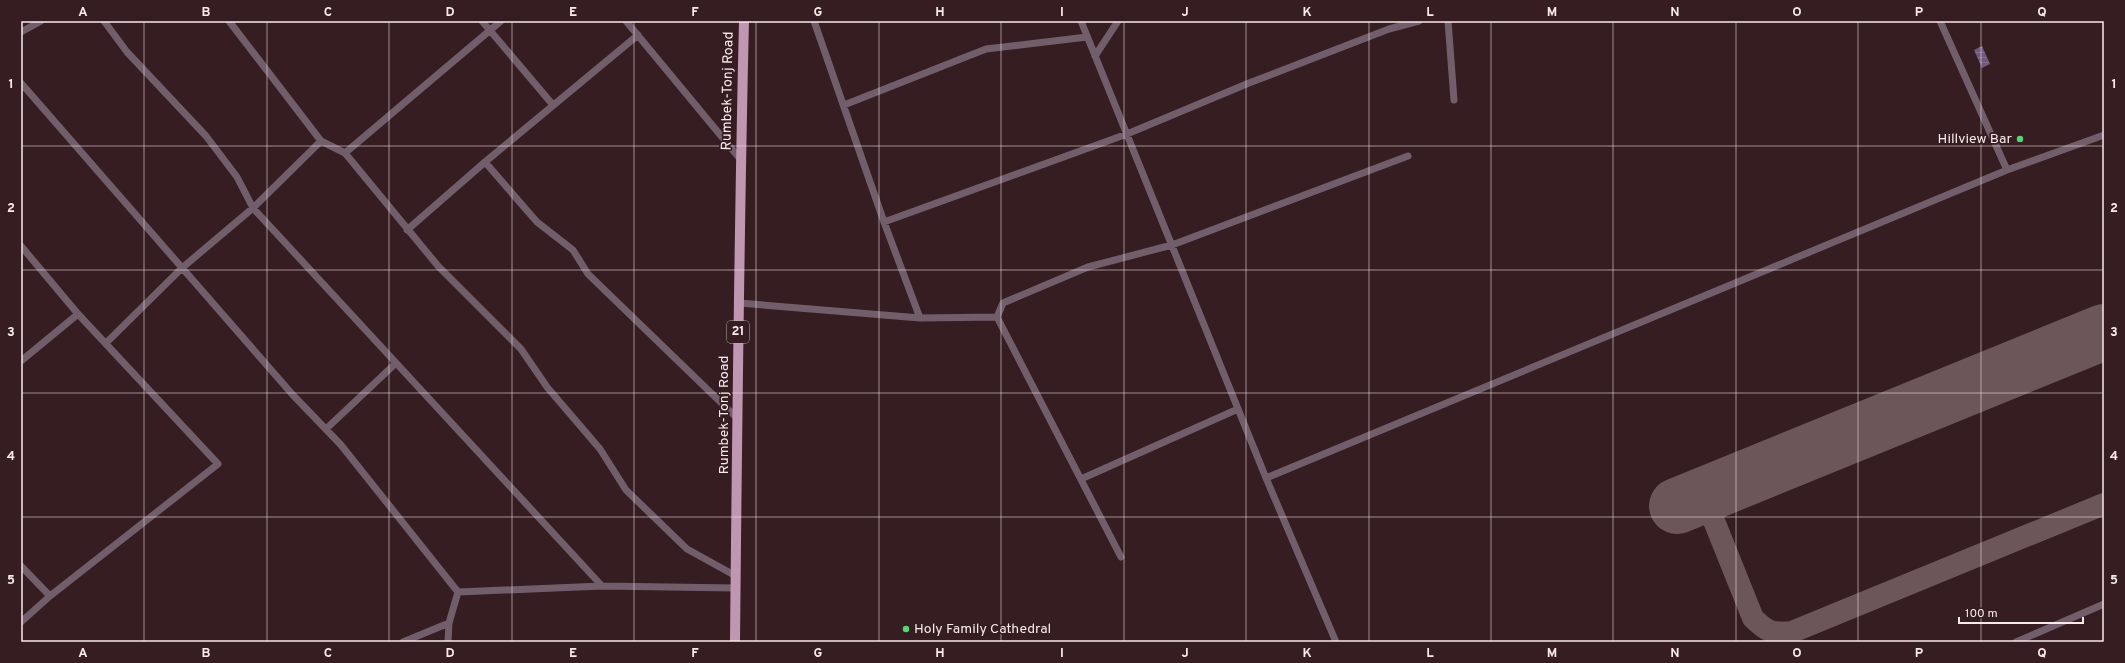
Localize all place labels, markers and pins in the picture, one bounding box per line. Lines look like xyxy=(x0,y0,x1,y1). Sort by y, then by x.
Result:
place label: Hillview Bar xyxy=(1938,131,2013,148)
marker: Hillview Bar xyxy=(2015,134,2025,144)
place label: Holy Family Cathedral xyxy=(914,621,1051,638)
marker: Holy Family Cathedral xyxy=(901,624,911,634)

